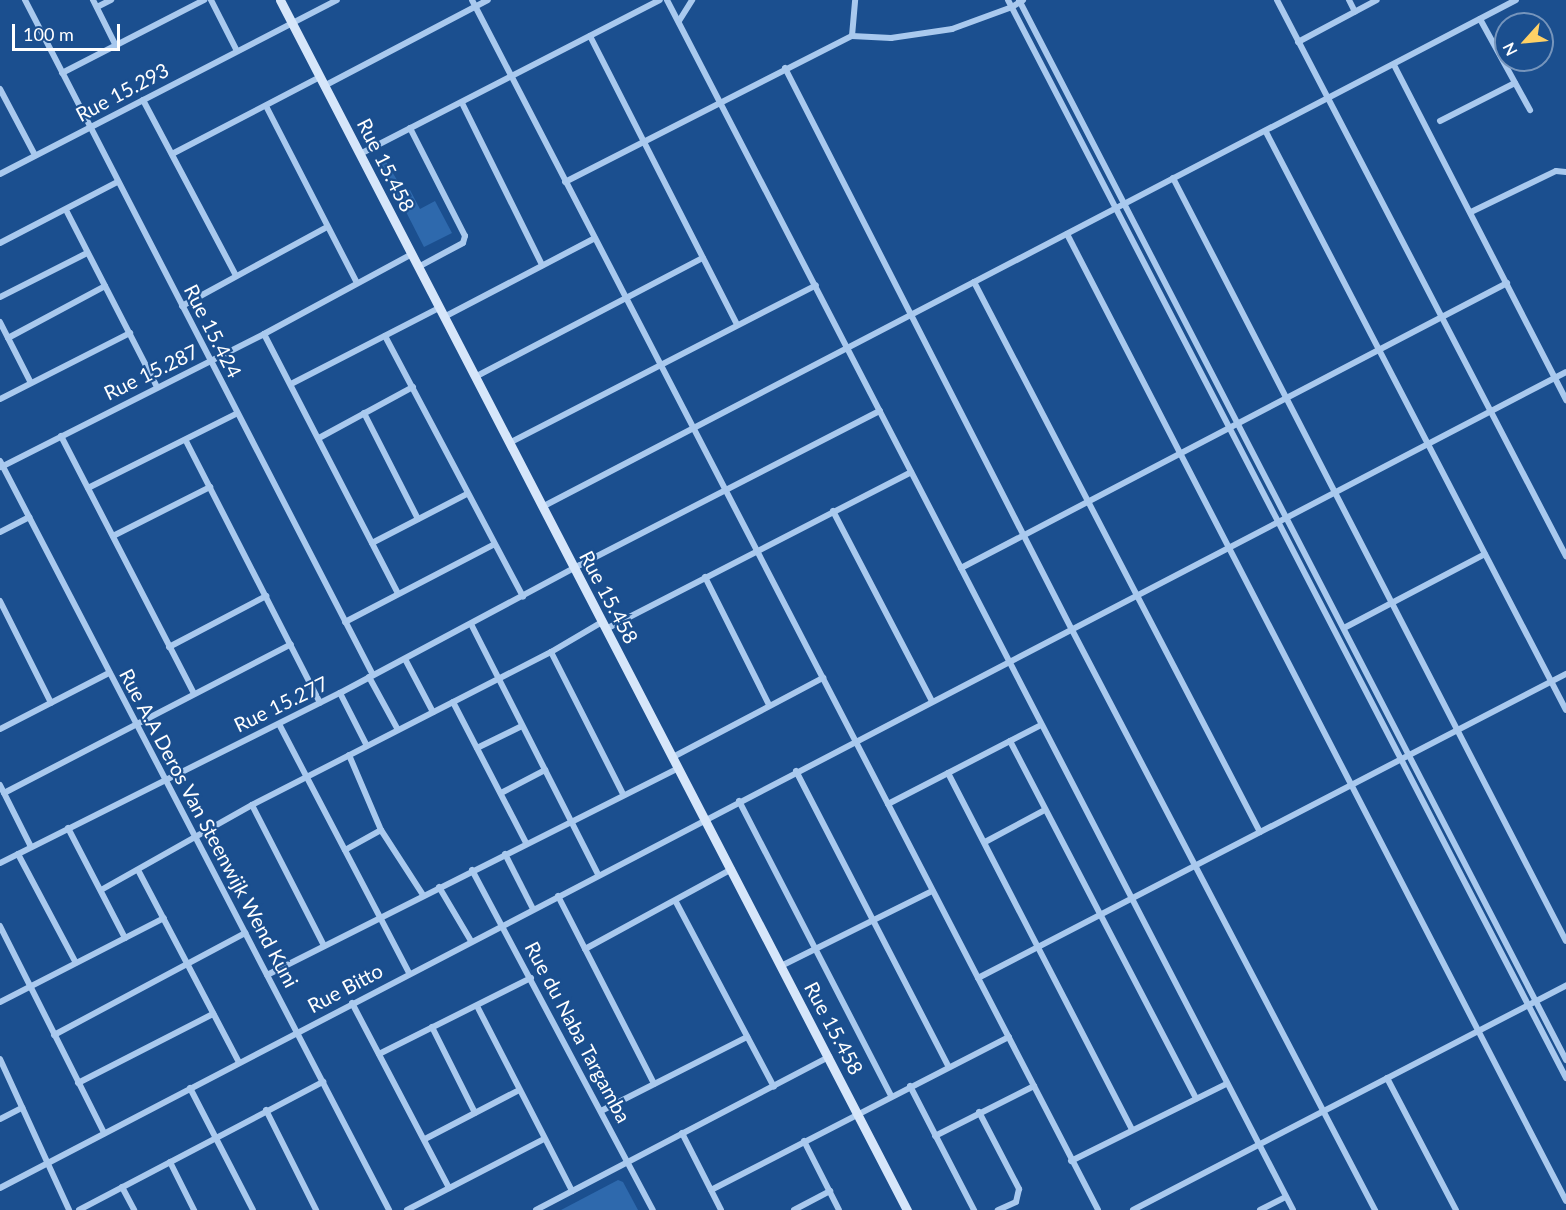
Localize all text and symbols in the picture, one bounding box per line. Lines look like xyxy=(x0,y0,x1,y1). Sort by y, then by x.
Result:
scale bar xyxy=(15,12,123,50)
north arrow xyxy=(1494,12,1554,72)
text: 100 m xyxy=(23,23,74,45)
text: N xyxy=(1498,40,1521,59)
street label: Rue 15.293 xyxy=(71,58,173,126)
street label: Rue 15.458 xyxy=(352,114,420,216)
street label: Rue 15.424 xyxy=(179,280,247,382)
street label: Rue 15.287 xyxy=(100,339,202,405)
street label: Rue 15.458 xyxy=(575,546,643,648)
street label: Rue A.A Deros Van Steenwijk Wend Kuni xyxy=(114,664,304,992)
street label: Rue 15.277 xyxy=(230,671,332,737)
street label: Rue du Naba Targamba xyxy=(520,937,636,1127)
street label: Rue Bitto xyxy=(303,958,387,1018)
street label: Rue 15.458 xyxy=(800,977,868,1079)

